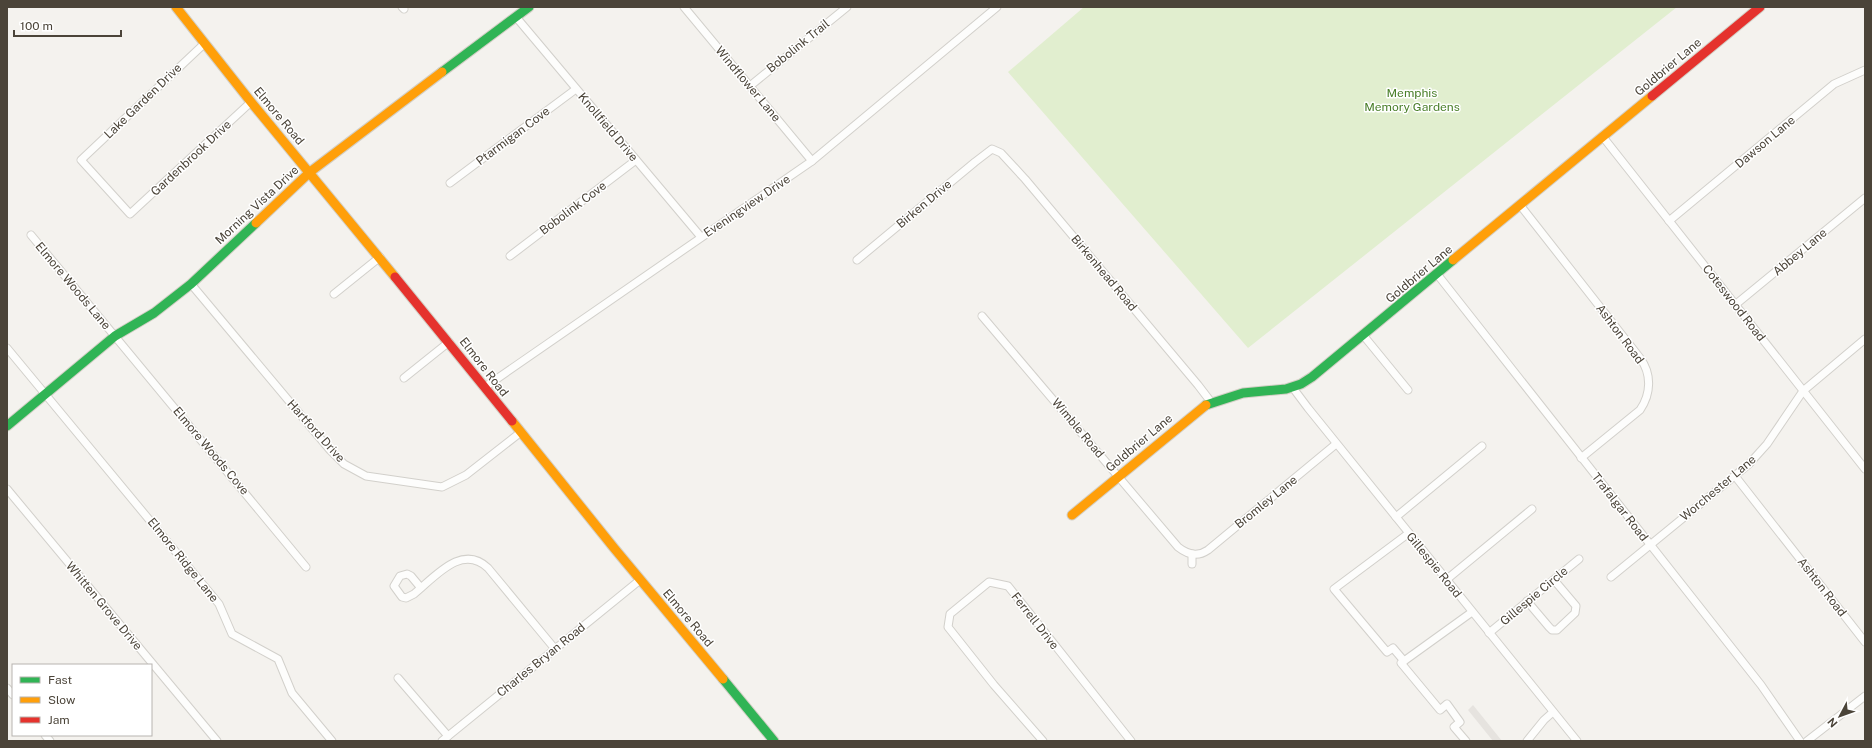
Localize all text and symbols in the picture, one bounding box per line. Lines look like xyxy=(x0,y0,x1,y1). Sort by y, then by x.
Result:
scale bar xyxy=(14,12,121,38)
street label: Bobolink Trail xyxy=(764,16,832,76)
text: 100 m xyxy=(20,19,53,33)
street label: Goldbrier Lane xyxy=(1632,35,1704,99)
street label: Windflower Lane xyxy=(712,43,784,125)
street label: Lake Garden Drive xyxy=(101,60,185,141)
street label: Elmore Road xyxy=(251,84,307,148)
park label: Memphis Memory Gardens xyxy=(1364,86,1460,114)
street label: Knollfield Drive xyxy=(575,90,641,164)
street label: Ptarmigan Cove xyxy=(473,104,553,168)
street label: Dawson Lane xyxy=(1732,113,1798,171)
street label: Gardenbrook Drive xyxy=(148,117,234,199)
street label: Morning Vista Drive xyxy=(212,163,302,247)
street label: Eveningview Drive xyxy=(701,172,793,240)
street label: Birken Drive xyxy=(894,177,955,231)
street label: Bobolink Cove xyxy=(537,178,609,238)
street label: Abbey Lane xyxy=(1770,225,1830,279)
street label: Birkenhead Road xyxy=(1068,232,1140,314)
street label: Elmore Woods Lane xyxy=(32,239,114,333)
street label: Goldbrier Lane xyxy=(1383,242,1455,306)
street label: Coteswood Road xyxy=(1700,262,1768,344)
street label: Ashton Road xyxy=(1593,302,1647,366)
street label: Elmore Road xyxy=(457,335,511,399)
street label: Wimble Road xyxy=(1049,395,1107,461)
street label: Hartford Drive xyxy=(284,397,348,465)
street label: Elmore Woods Cove xyxy=(170,404,252,498)
street label: Goldbrier Lane xyxy=(1103,411,1175,475)
street label: Worchester Lane xyxy=(1677,452,1759,524)
street label: Trafalgar Road xyxy=(1589,470,1651,544)
street label: Bromley Lane xyxy=(1232,472,1300,531)
street label: Elmore Ridge Lane xyxy=(145,515,221,605)
street label: Gillespie Road xyxy=(1404,530,1464,600)
street label: Ashton Road xyxy=(1795,555,1849,619)
street label: Whitten Grove Drive xyxy=(63,559,145,653)
street label: Gillespie Circle xyxy=(1497,564,1571,628)
street label: Elmore Road xyxy=(660,586,716,650)
street label: Ferrell Drive xyxy=(1008,590,1062,652)
street label: Charles Bryan Road xyxy=(494,620,588,700)
legend xyxy=(12,664,152,736)
text: Fast xyxy=(48,673,73,687)
text: Slow xyxy=(48,693,76,707)
north arrow xyxy=(1820,696,1860,736)
text: Jam xyxy=(48,713,70,727)
text: N xyxy=(1825,715,1840,730)

